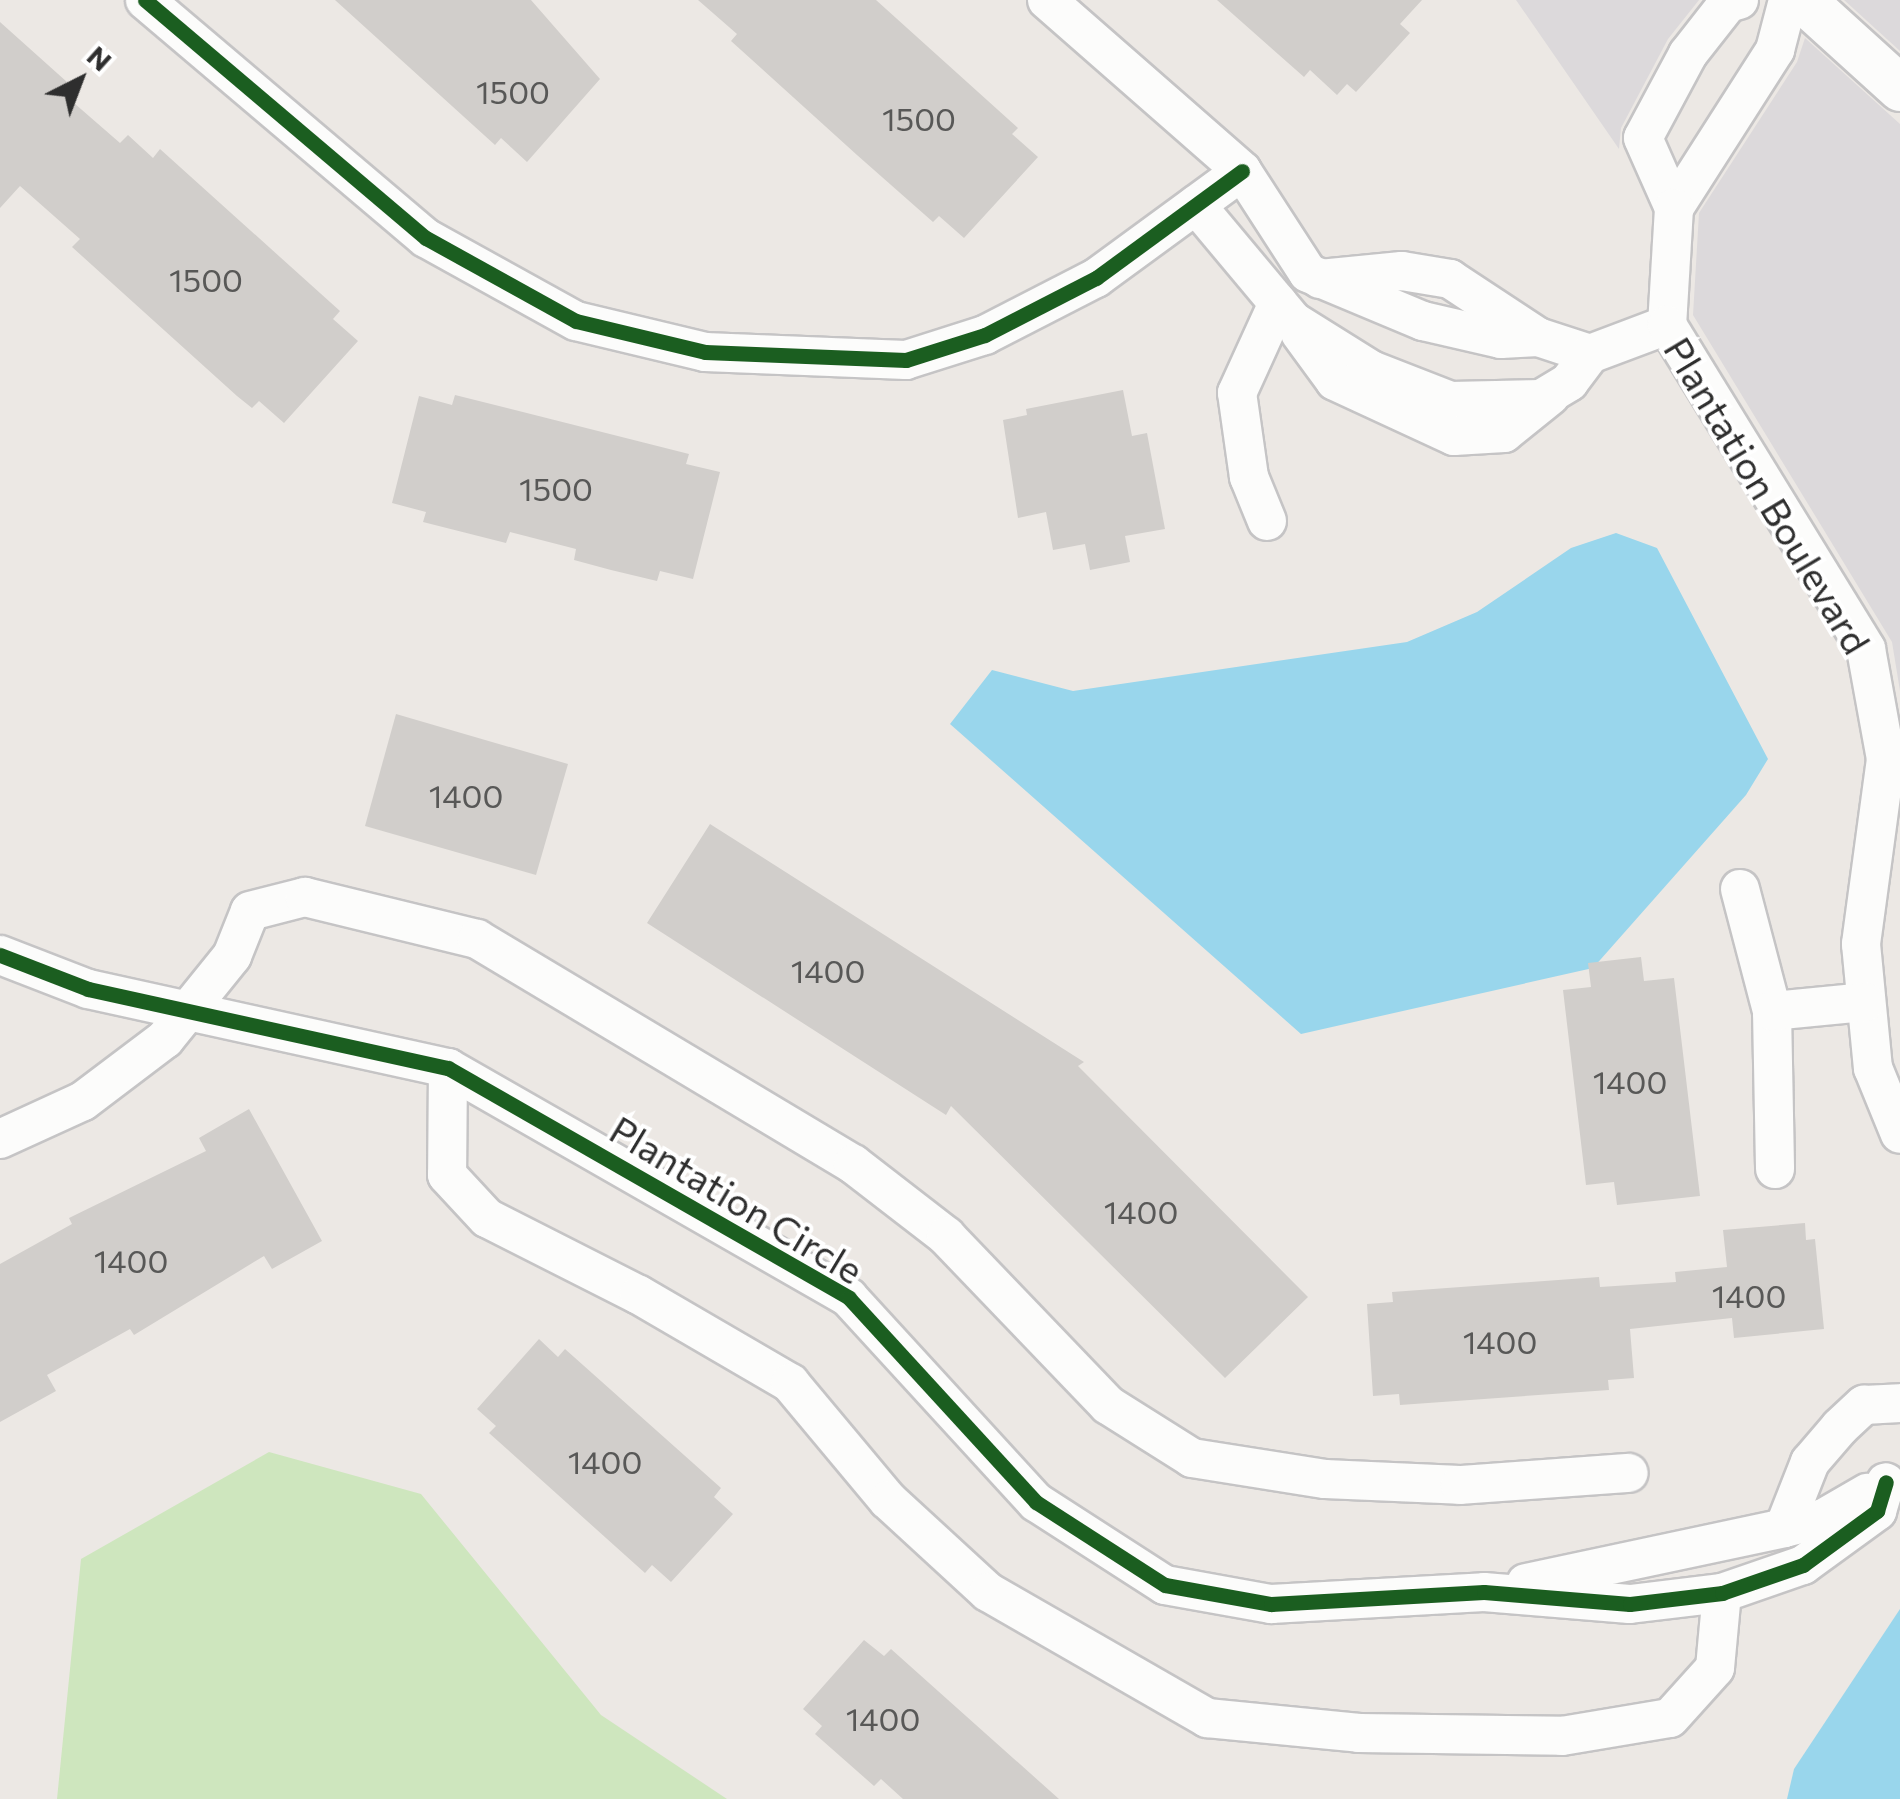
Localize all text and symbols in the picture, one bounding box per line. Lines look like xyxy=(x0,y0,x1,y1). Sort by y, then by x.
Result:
north arrow xyxy=(30,30,130,130)
text: N xyxy=(81,38,119,77)
house number: 1500 xyxy=(476,72,550,110)
house number: 1500 xyxy=(882,99,956,137)
house number: 1500 xyxy=(169,260,243,298)
street label: Plantation Boulevard xyxy=(1656,329,1880,661)
house number: 1500 xyxy=(519,469,593,507)
house number: 1400 xyxy=(429,776,503,814)
house number: 1400 xyxy=(791,951,865,989)
house number: 1400 xyxy=(1593,1062,1667,1100)
street label: Plantation Circle xyxy=(602,1106,872,1292)
house number: 1400 xyxy=(1104,1192,1178,1230)
house number: 1400 xyxy=(94,1241,168,1279)
house number: 1400 xyxy=(1712,1276,1786,1314)
house number: 1400 xyxy=(1463,1322,1537,1360)
house number: 1400 xyxy=(568,1442,642,1480)
house number: 1400 xyxy=(846,1699,920,1737)

